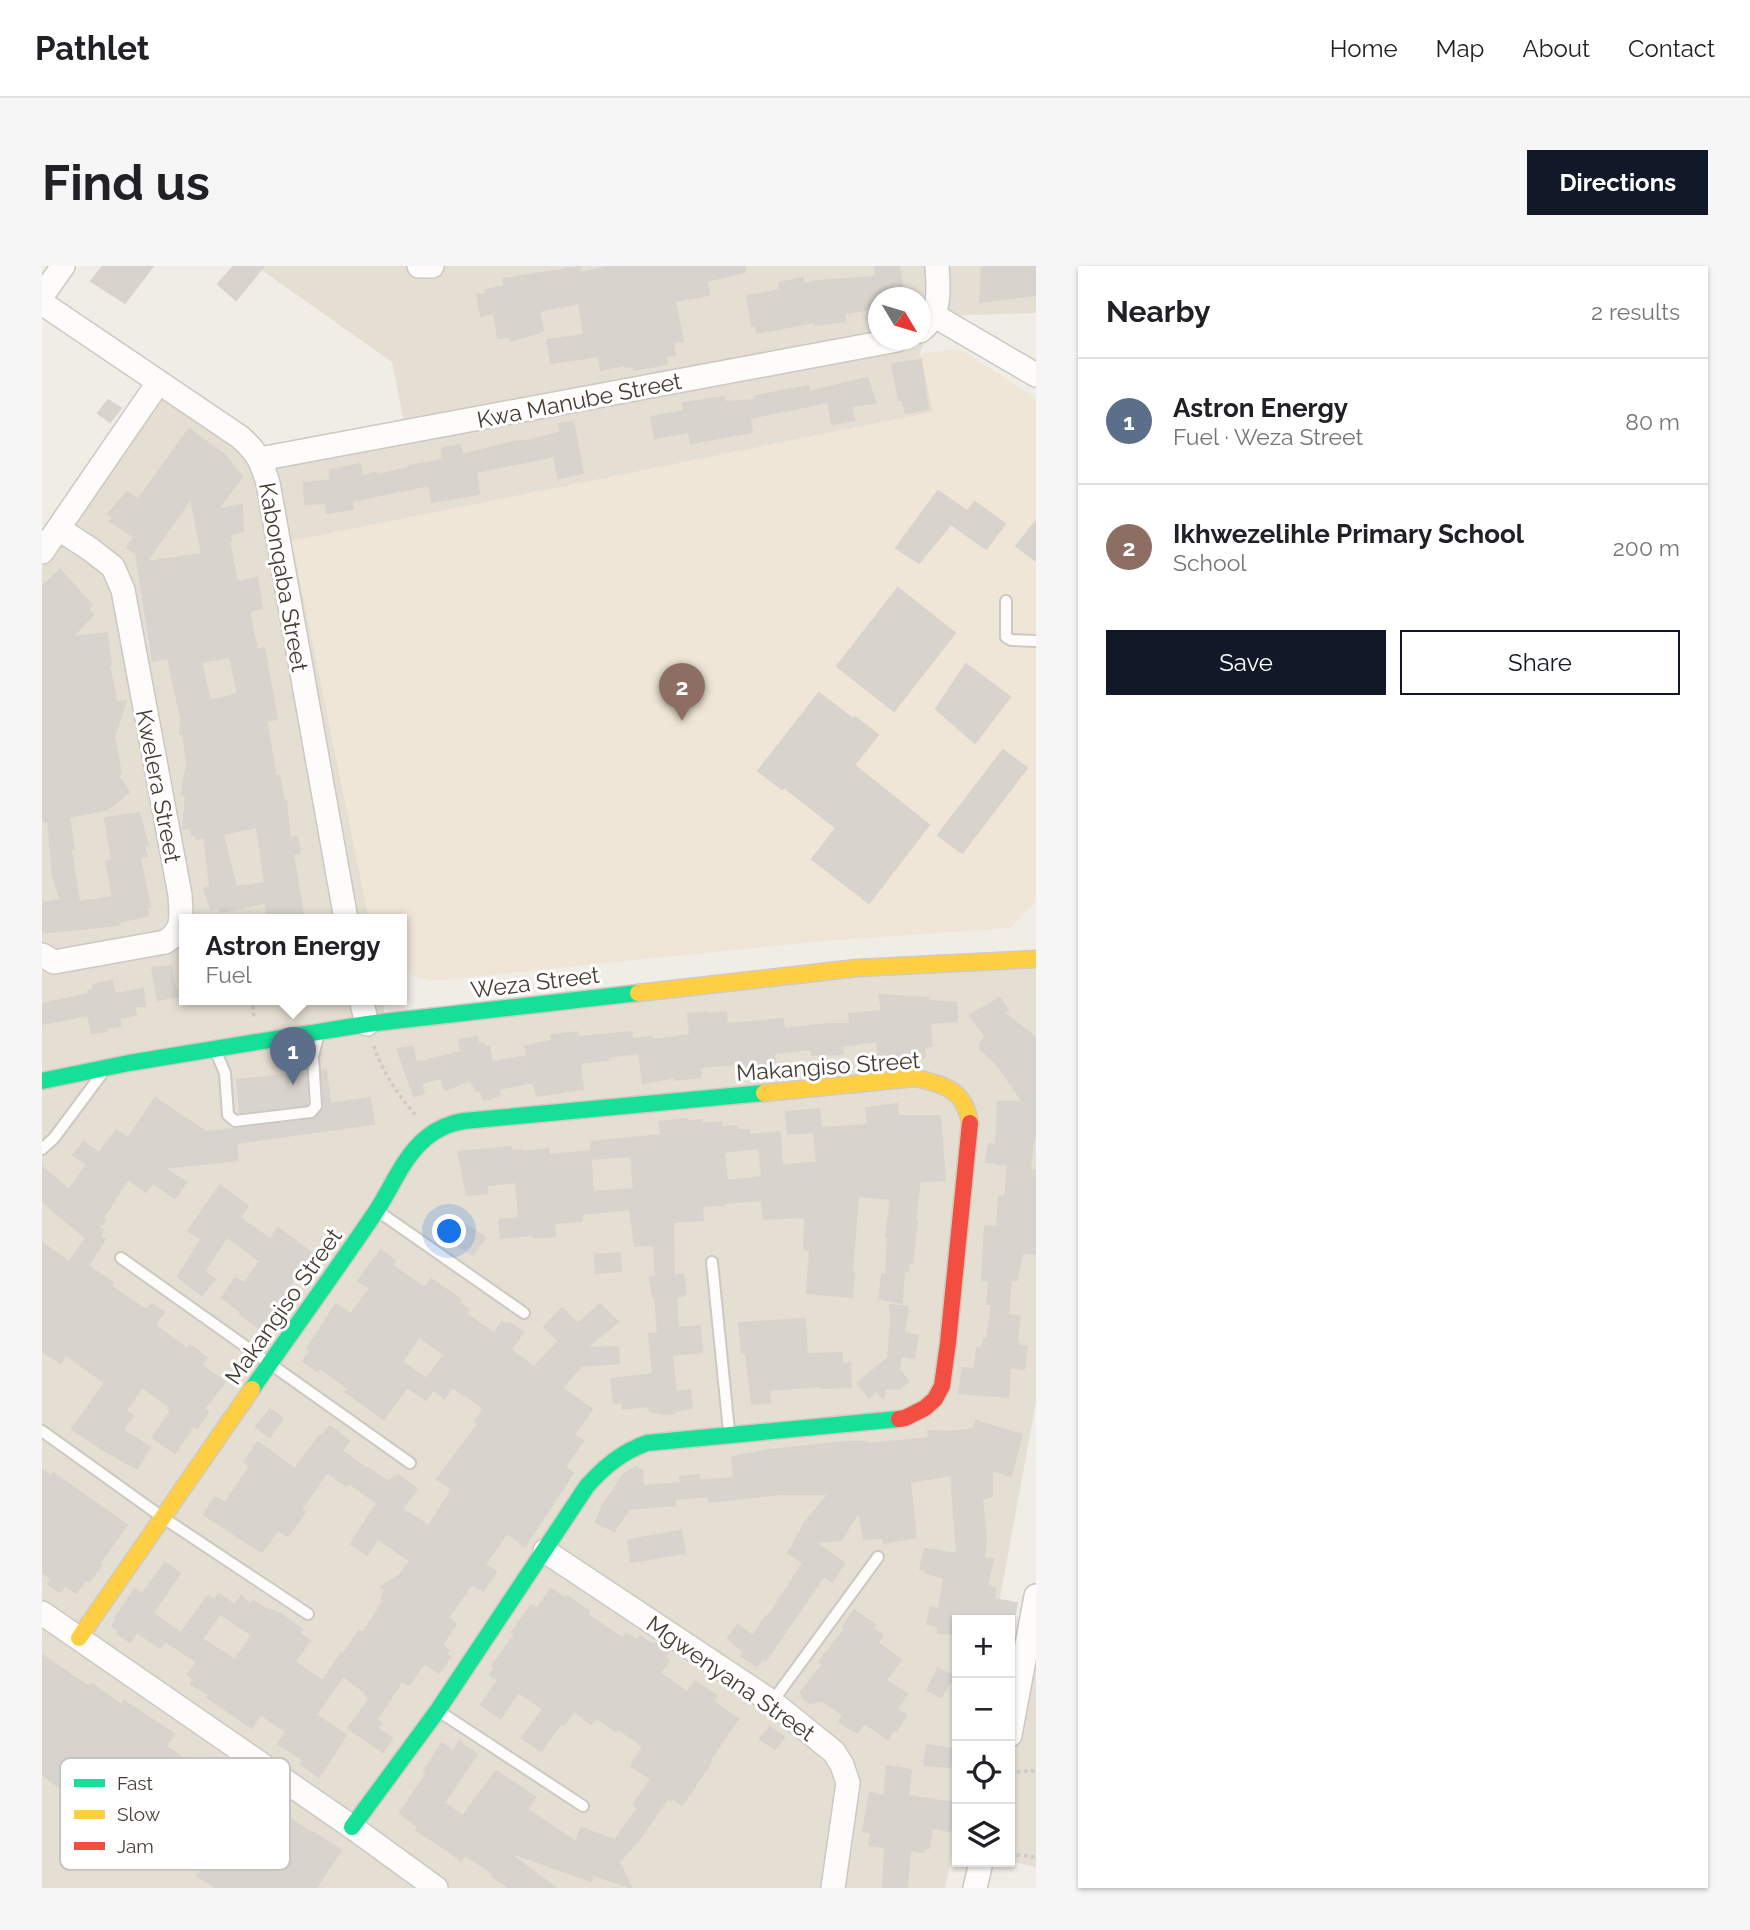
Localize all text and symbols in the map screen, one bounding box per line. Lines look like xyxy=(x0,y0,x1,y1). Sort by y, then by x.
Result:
text: Pathlet xyxy=(35,29,149,68)
text: Home xyxy=(1330,34,1398,63)
text: Map xyxy=(1436,34,1484,63)
text: About xyxy=(1522,34,1590,63)
text: Contact xyxy=(1628,34,1715,63)
button: Directions xyxy=(1527,150,1708,215)
text: Find us xyxy=(42,154,210,211)
north arrow xyxy=(868,287,931,350)
text: Nearby xyxy=(1106,294,1210,329)
text: 2 results xyxy=(1591,298,1680,325)
street label: Kwa Manube Street xyxy=(474,367,684,433)
text: Astron Energy xyxy=(1173,393,1348,423)
text: 1 xyxy=(1123,408,1135,435)
text: 80 m xyxy=(1625,408,1680,435)
text: Fuel · Weza Street xyxy=(1173,423,1363,450)
street label: Kabonqaba Street xyxy=(254,480,314,674)
text: Ikhwezelihle Primary School xyxy=(1173,519,1524,549)
text: 2 xyxy=(1123,534,1135,561)
text: 200 m xyxy=(1613,534,1680,561)
text: School xyxy=(1173,549,1247,576)
button: Save xyxy=(1106,630,1386,695)
button: Share xyxy=(1400,630,1680,695)
pin: 2 xyxy=(659,663,705,721)
street label: Kwelera Street xyxy=(131,707,187,865)
popup xyxy=(179,914,407,1005)
text: Astron Energy xyxy=(205,931,381,961)
text: Fuel xyxy=(205,961,252,988)
street label: Weza Street xyxy=(469,961,601,1003)
pin: 1 xyxy=(270,1027,316,1085)
street label: Makangiso Street xyxy=(735,1046,921,1086)
your location xyxy=(432,1214,466,1248)
street label: Makangiso Street xyxy=(219,1223,347,1389)
street label: Mgwenyana Street xyxy=(642,1610,821,1746)
map controls xyxy=(952,1615,1015,1867)
button: + xyxy=(952,1615,1015,1678)
button: − xyxy=(952,1678,1015,1741)
button: locate xyxy=(952,1741,1015,1804)
legend xyxy=(60,1758,290,1870)
text: Fast xyxy=(117,1772,153,1794)
text: Slow xyxy=(117,1803,161,1825)
button: layers xyxy=(952,1804,1015,1867)
text: Jam xyxy=(117,1835,154,1857)

